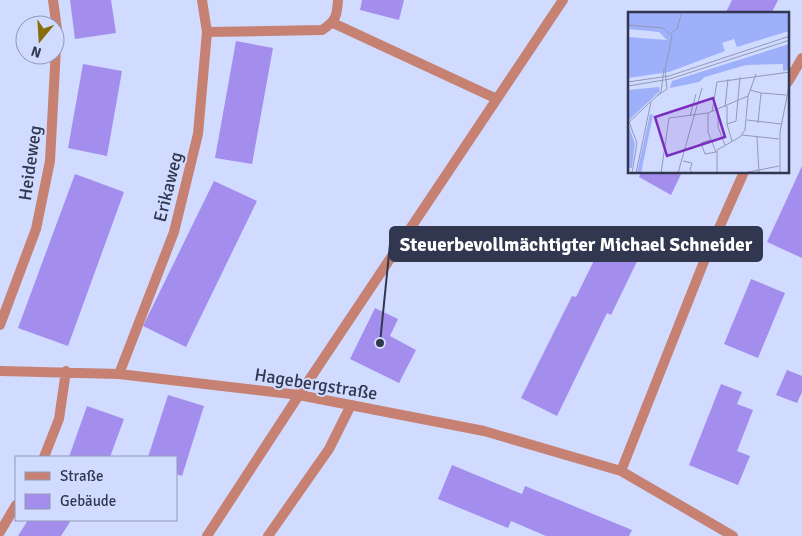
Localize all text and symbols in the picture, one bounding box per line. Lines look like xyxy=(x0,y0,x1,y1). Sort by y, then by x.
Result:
inset map xyxy=(628,12,790,174)
north arrow xyxy=(15,15,65,65)
text: N xyxy=(29,42,43,61)
street label: Heideweg xyxy=(14,124,46,202)
street label: Erikaweg xyxy=(149,150,187,224)
callout: Steuerbevollmächtigter Michael Schneider xyxy=(390,227,762,261)
text: Steuerbevollmächtigter Michael Schneider xyxy=(400,233,753,257)
street label: Hagebergstraße xyxy=(253,363,379,405)
legend xyxy=(15,456,178,521)
text: Straße xyxy=(60,467,104,485)
text: Gebäude xyxy=(60,492,116,510)

